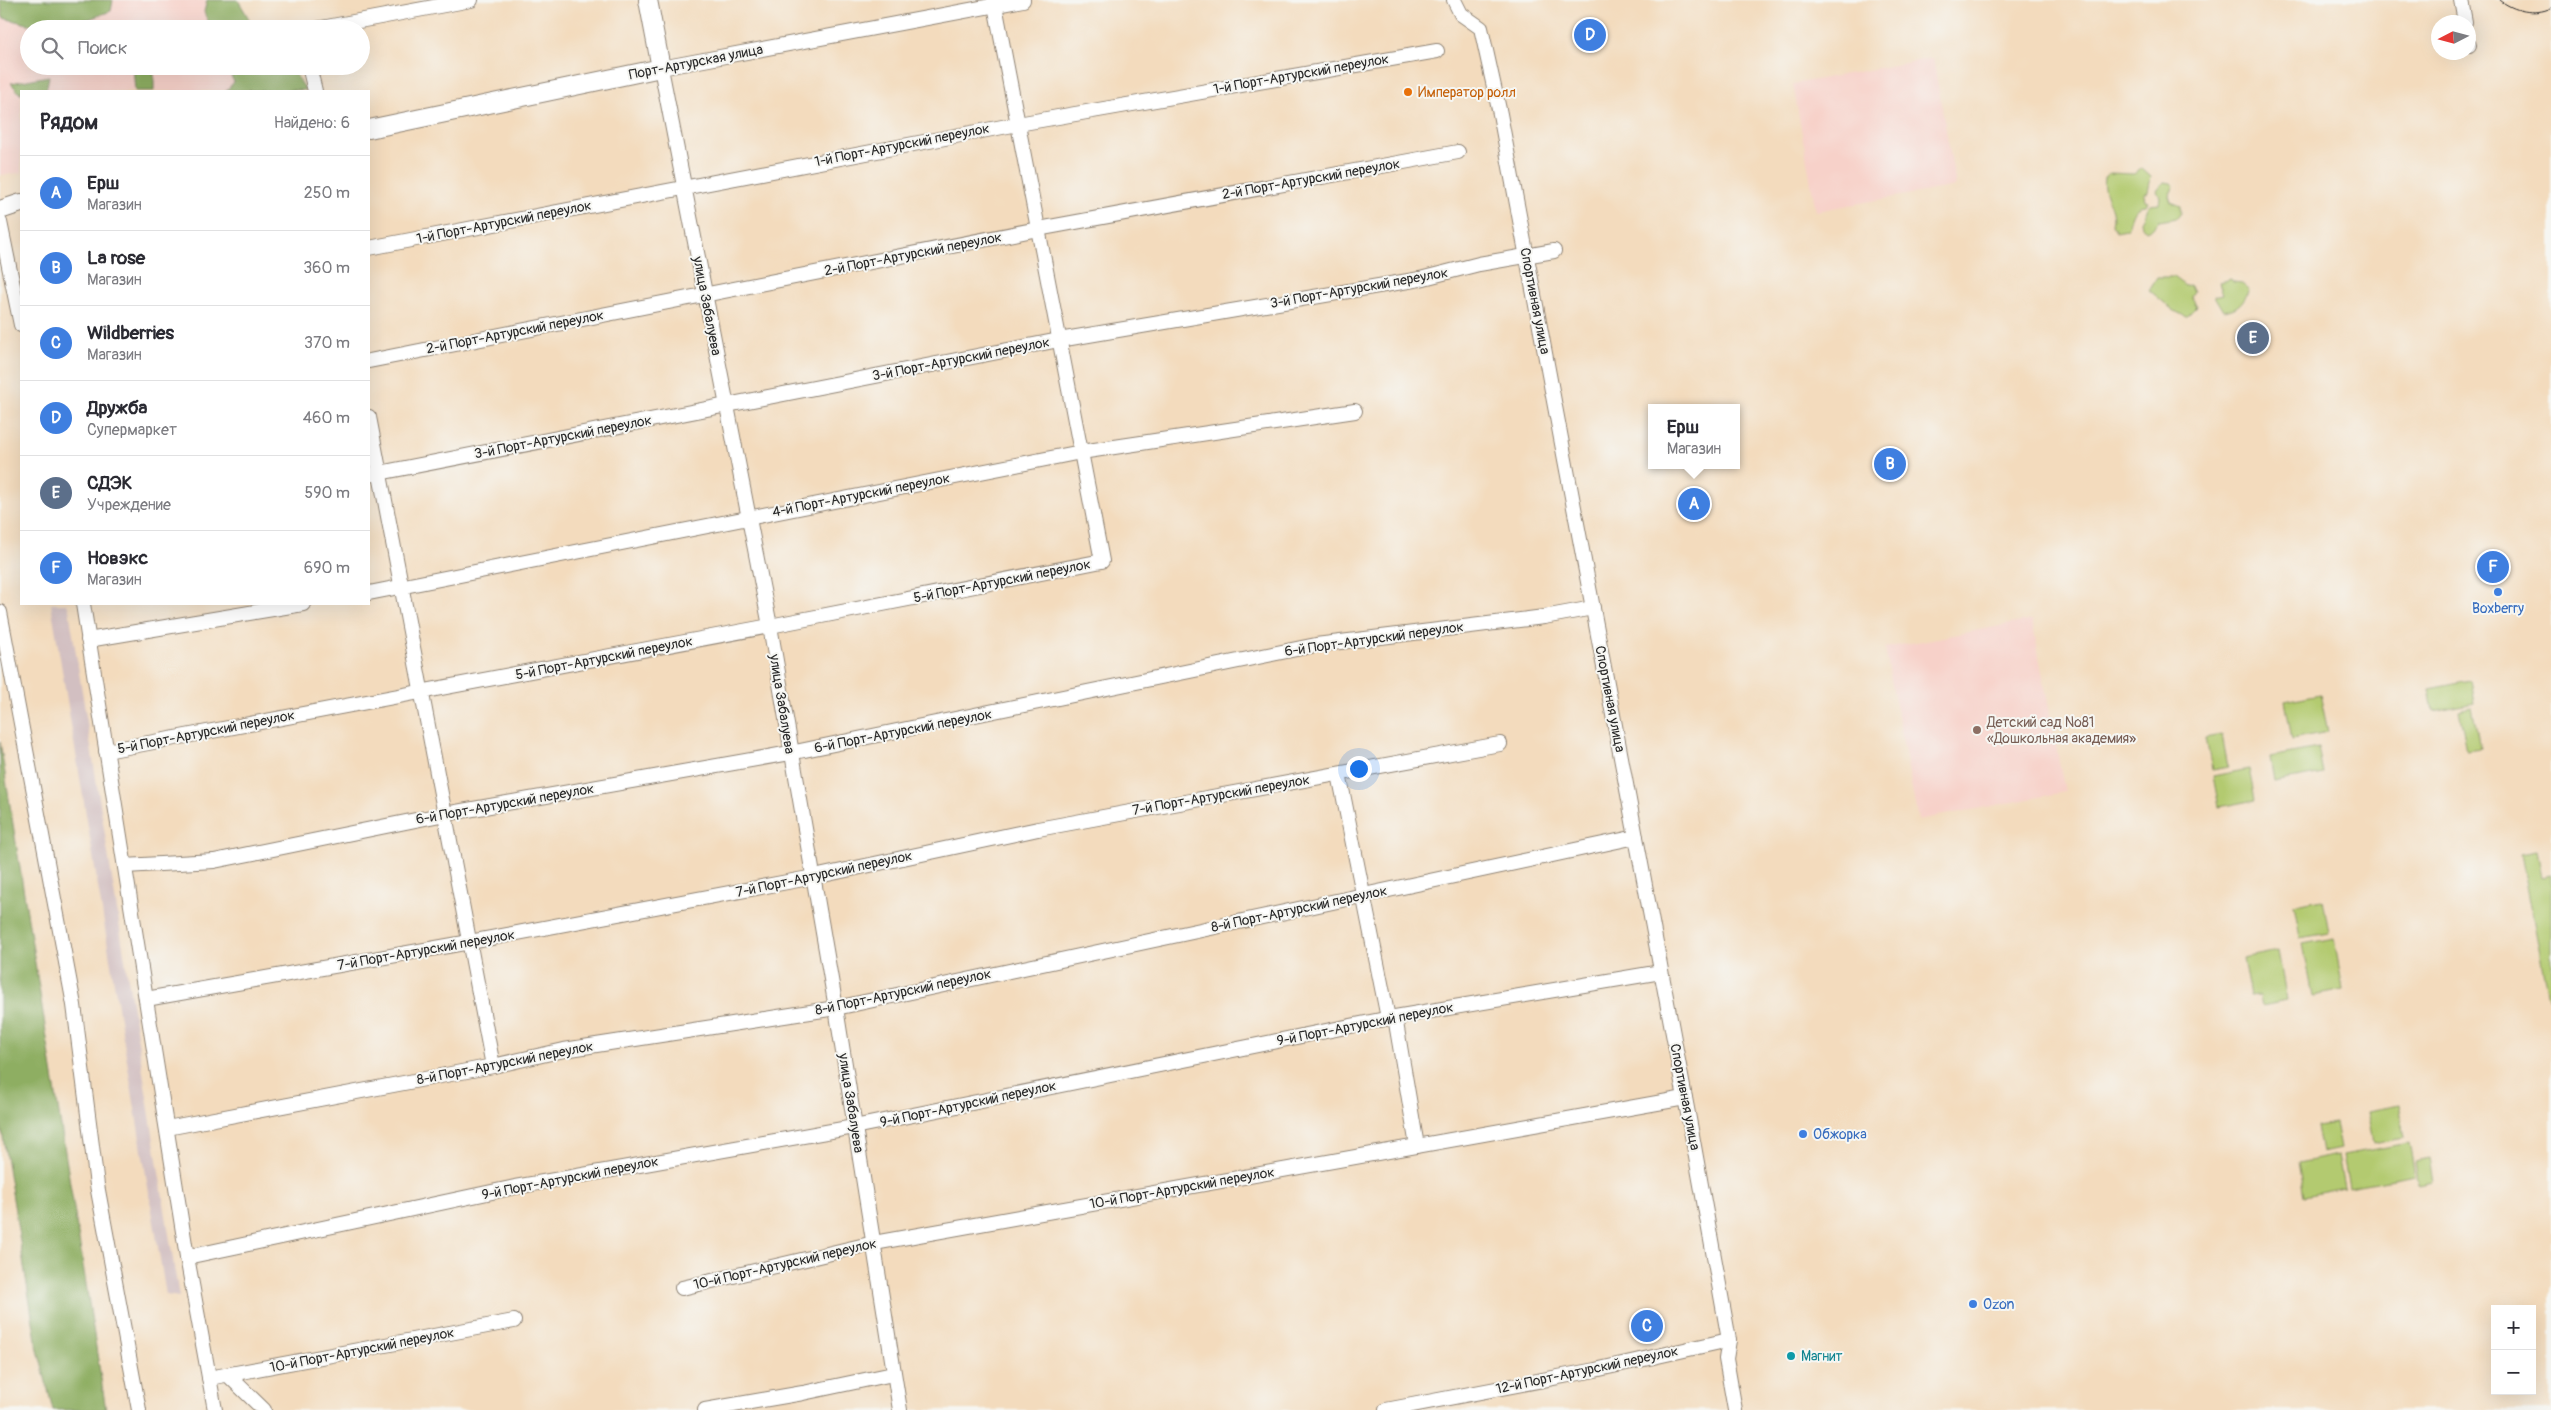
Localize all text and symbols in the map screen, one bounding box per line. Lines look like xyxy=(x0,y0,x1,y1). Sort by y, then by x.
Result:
north arrow xyxy=(2431,15,2476,60)
pin: D xyxy=(1574,16,1606,54)
search box xyxy=(20,20,370,75)
icon: search xyxy=(38,34,66,62)
text: Поиск xyxy=(78,36,128,60)
street label: Порт-Артурская улица xyxy=(628,41,764,83)
street label: 1-й Порт-Артурский переулок xyxy=(1212,50,1390,98)
place label: Император ролл xyxy=(1418,84,1516,101)
marker: Император ролл xyxy=(1402,86,1414,98)
text: Рядом xyxy=(40,109,98,136)
text: Найдено: 6 xyxy=(274,113,350,133)
street label: 1-й Порт-Артурский переулок xyxy=(813,120,991,170)
street label: 2-й Порт-Артурский переулок xyxy=(1221,155,1401,203)
text: Ерш xyxy=(87,171,119,195)
text: A xyxy=(51,183,61,203)
text: 250 m xyxy=(304,183,350,203)
text: Магазин xyxy=(87,195,142,215)
street label: 1-й Порт-Артурский переулок xyxy=(415,197,593,247)
street label: 2-й Порт-Артурский переулок xyxy=(823,228,1003,280)
text: La rose xyxy=(87,246,145,270)
street label: Спортивная улица xyxy=(1516,246,1554,356)
street label: улица Забалуева xyxy=(689,254,725,357)
text: B xyxy=(51,258,61,278)
text: 360 m xyxy=(303,258,350,278)
street label: 3-й Порт-Артурский переулок xyxy=(1269,264,1449,312)
text: Магазин xyxy=(87,270,142,290)
street label: 2-й Порт-Артурский переулок xyxy=(425,306,605,358)
pin: E xyxy=(2237,319,2269,357)
text: Wildberries xyxy=(87,321,174,345)
text: C xyxy=(51,333,61,353)
text: 370 m xyxy=(304,333,350,353)
street label: 3-й Порт-Артурский переулок xyxy=(871,333,1051,385)
text: Магазин xyxy=(87,345,142,365)
text: Дружба xyxy=(87,396,147,420)
popup xyxy=(1648,404,1740,469)
text: D xyxy=(51,408,61,428)
text: 460 m xyxy=(303,408,350,428)
street label: 3-й Порт-Артурский переулок xyxy=(473,411,653,463)
text: Ерш xyxy=(1667,415,1699,439)
text: Супермаркет xyxy=(87,420,177,440)
text: Магазин xyxy=(1667,439,1721,459)
pin: B xyxy=(1874,445,1906,483)
street label: 4-й Порт-Артурский переулок xyxy=(771,469,951,521)
text: СДЭК xyxy=(87,471,132,495)
text: E xyxy=(52,483,60,503)
text: 590 m xyxy=(304,483,350,503)
pin: A xyxy=(1678,485,1710,523)
text: Учреждение xyxy=(87,495,171,515)
text: Новэкс xyxy=(87,546,148,570)
pin: F xyxy=(2477,548,2509,586)
street label: 5-й Порт-Артурский переулок xyxy=(912,555,1092,607)
text: F xyxy=(51,558,61,578)
text: 690 m xyxy=(304,558,350,578)
text: Магазин xyxy=(87,570,142,590)
marker: Boxberry xyxy=(2492,586,2504,598)
place label: Boxberry xyxy=(2472,600,2524,617)
street label: 6-й Порт-Артурский переулок xyxy=(1283,618,1465,660)
street label: 5-й Порт-Артурский переулок xyxy=(514,632,694,684)
street label: Спортивная улица xyxy=(1591,644,1629,754)
street label: улица Забалуева xyxy=(766,652,798,755)
street label: 6-й Порт-Артурский переулок xyxy=(813,705,993,757)
street label: 5-й Порт-Артурский переулок xyxy=(116,706,296,758)
place label: Детский сад №81 «Дошкольная академия» xyxy=(1986,714,2136,747)
marker: Детский сад №81 «Дошкольная академия» xyxy=(1971,724,1983,736)
your location xyxy=(1346,756,1372,782)
street label: 7-й Порт-Артурский переулок xyxy=(1131,771,1311,819)
street label: 6-й Порт-Артурский переулок xyxy=(415,780,595,828)
street label: 7-й Порт-Артурский переулок xyxy=(734,847,914,901)
street label: 8-й Порт-Артурский переулок xyxy=(1209,882,1389,936)
street label: 7-й Порт-Артурский переулок xyxy=(336,926,516,974)
street label: 8-й Порт-Артурский переулок xyxy=(813,965,993,1019)
street label: 9-й Порт-Артурский переулок xyxy=(1275,999,1455,1049)
street label: 8-й Порт-Артурский переулок xyxy=(415,1038,595,1088)
street label: Спортивная улица xyxy=(1666,1042,1704,1152)
street label: улица Забалуева xyxy=(835,1051,867,1154)
street label: 9-й Порт-Артурский переулок xyxy=(878,1077,1058,1131)
place label: Обжорка xyxy=(1813,1126,1867,1143)
marker: Обжорка xyxy=(1797,1128,1809,1140)
street label: 9-й Порт-Артурский переулок xyxy=(480,1153,660,1203)
street label: 10-й Порт-Артурский переулок xyxy=(1088,1163,1276,1213)
street label: 10-й Порт-Артурский переулок xyxy=(692,1235,878,1293)
place label: Ozon xyxy=(1983,1296,2015,1313)
marker: Ozon xyxy=(1967,1298,1979,1310)
map controls xyxy=(2491,1305,2536,1395)
button: + xyxy=(2491,1305,2536,1350)
pin: C xyxy=(1631,1307,1663,1345)
street label: 10-й Порт-Артурский переулок xyxy=(268,1324,456,1376)
street label: 12-й Порт-Артурский переулок xyxy=(1494,1342,1680,1398)
place label: Магнит xyxy=(1801,1348,1843,1365)
marker: Магнит xyxy=(1785,1350,1797,1362)
button: − xyxy=(2491,1350,2536,1395)

